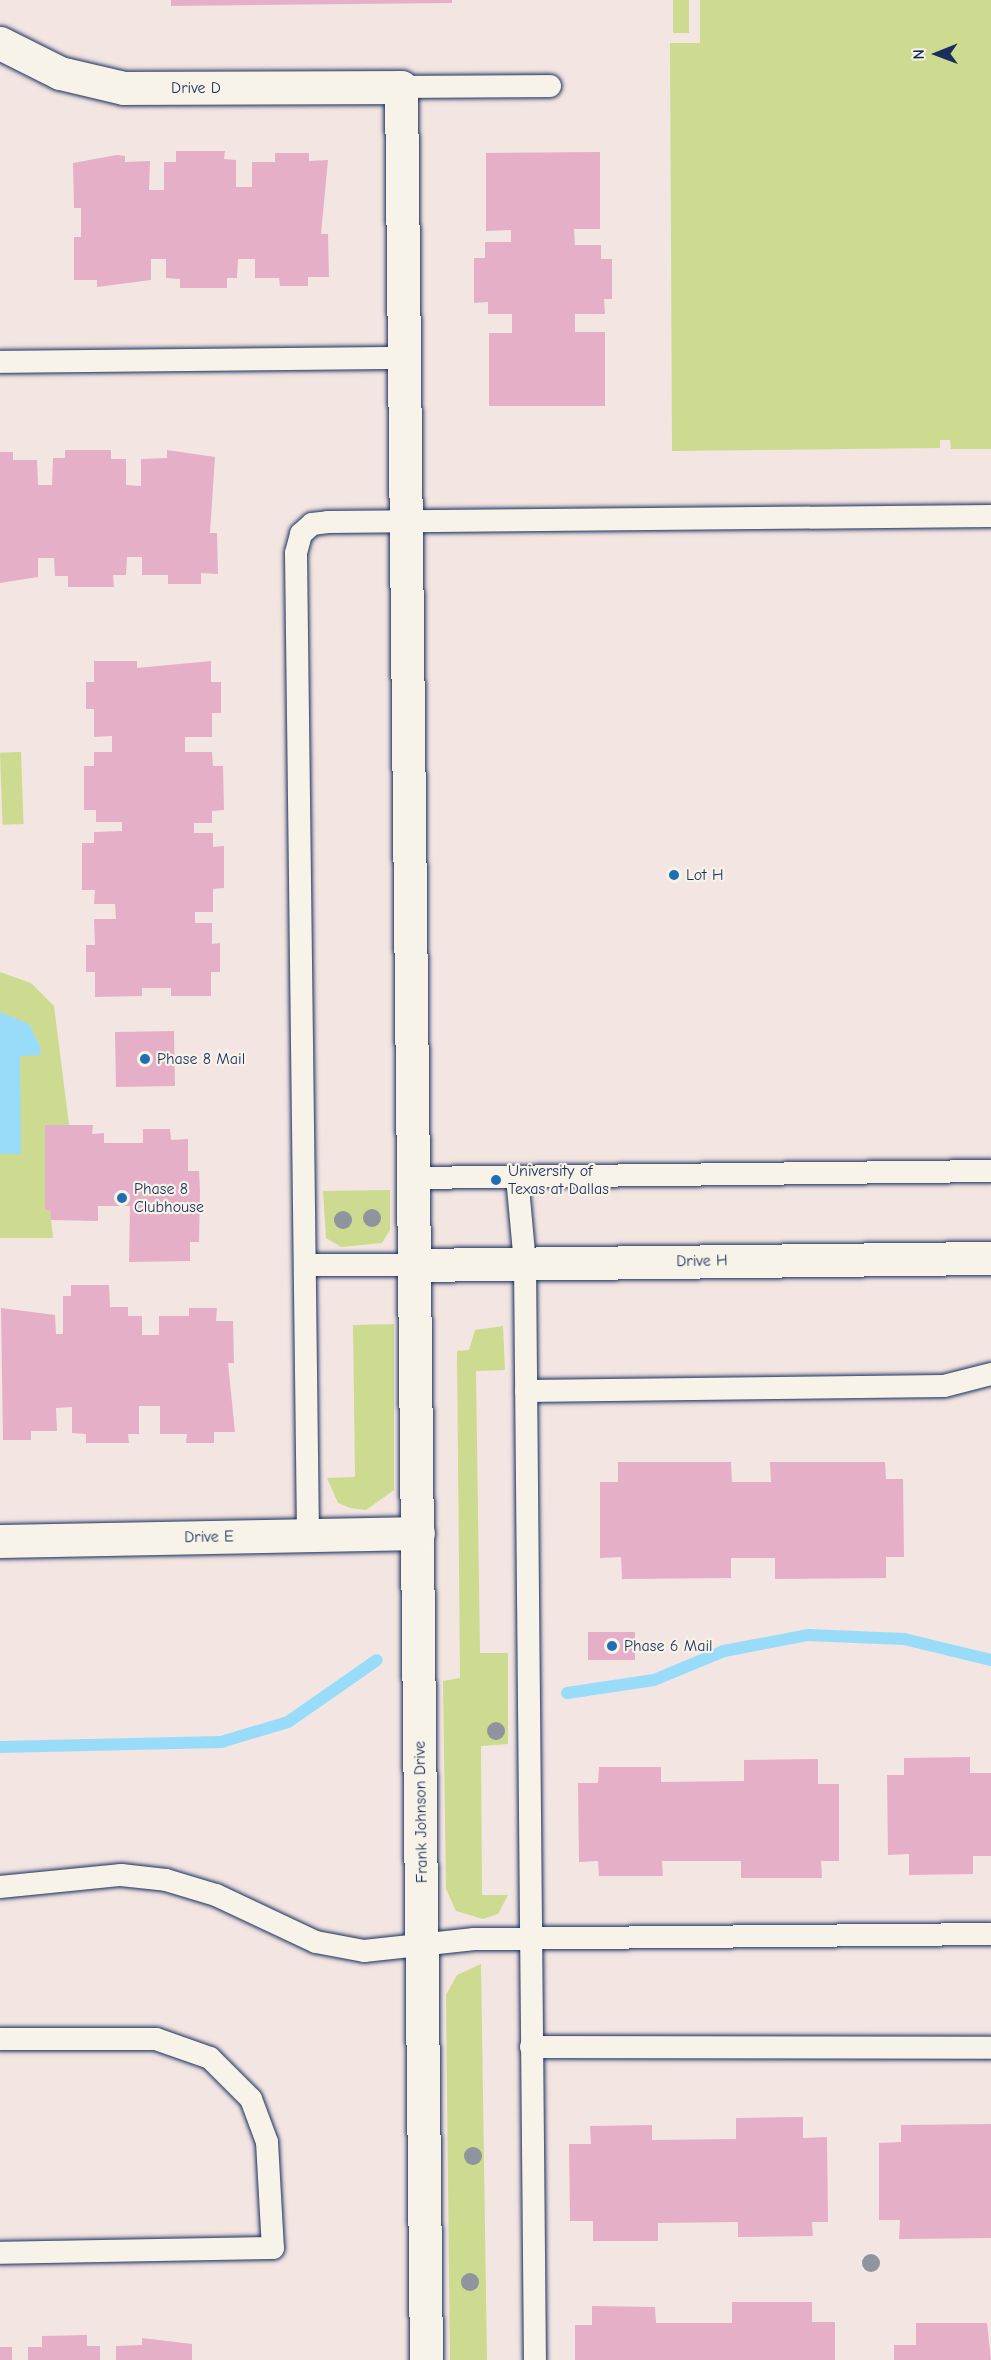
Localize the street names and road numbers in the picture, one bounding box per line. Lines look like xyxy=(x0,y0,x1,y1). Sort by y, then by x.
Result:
street label: Drive D xyxy=(171,78,221,98)
street label: Drive H xyxy=(676,1251,728,1271)
street label: Drive E xyxy=(184,1527,234,1547)
street label: Frank Johnson Drive xyxy=(410,1741,432,1883)

